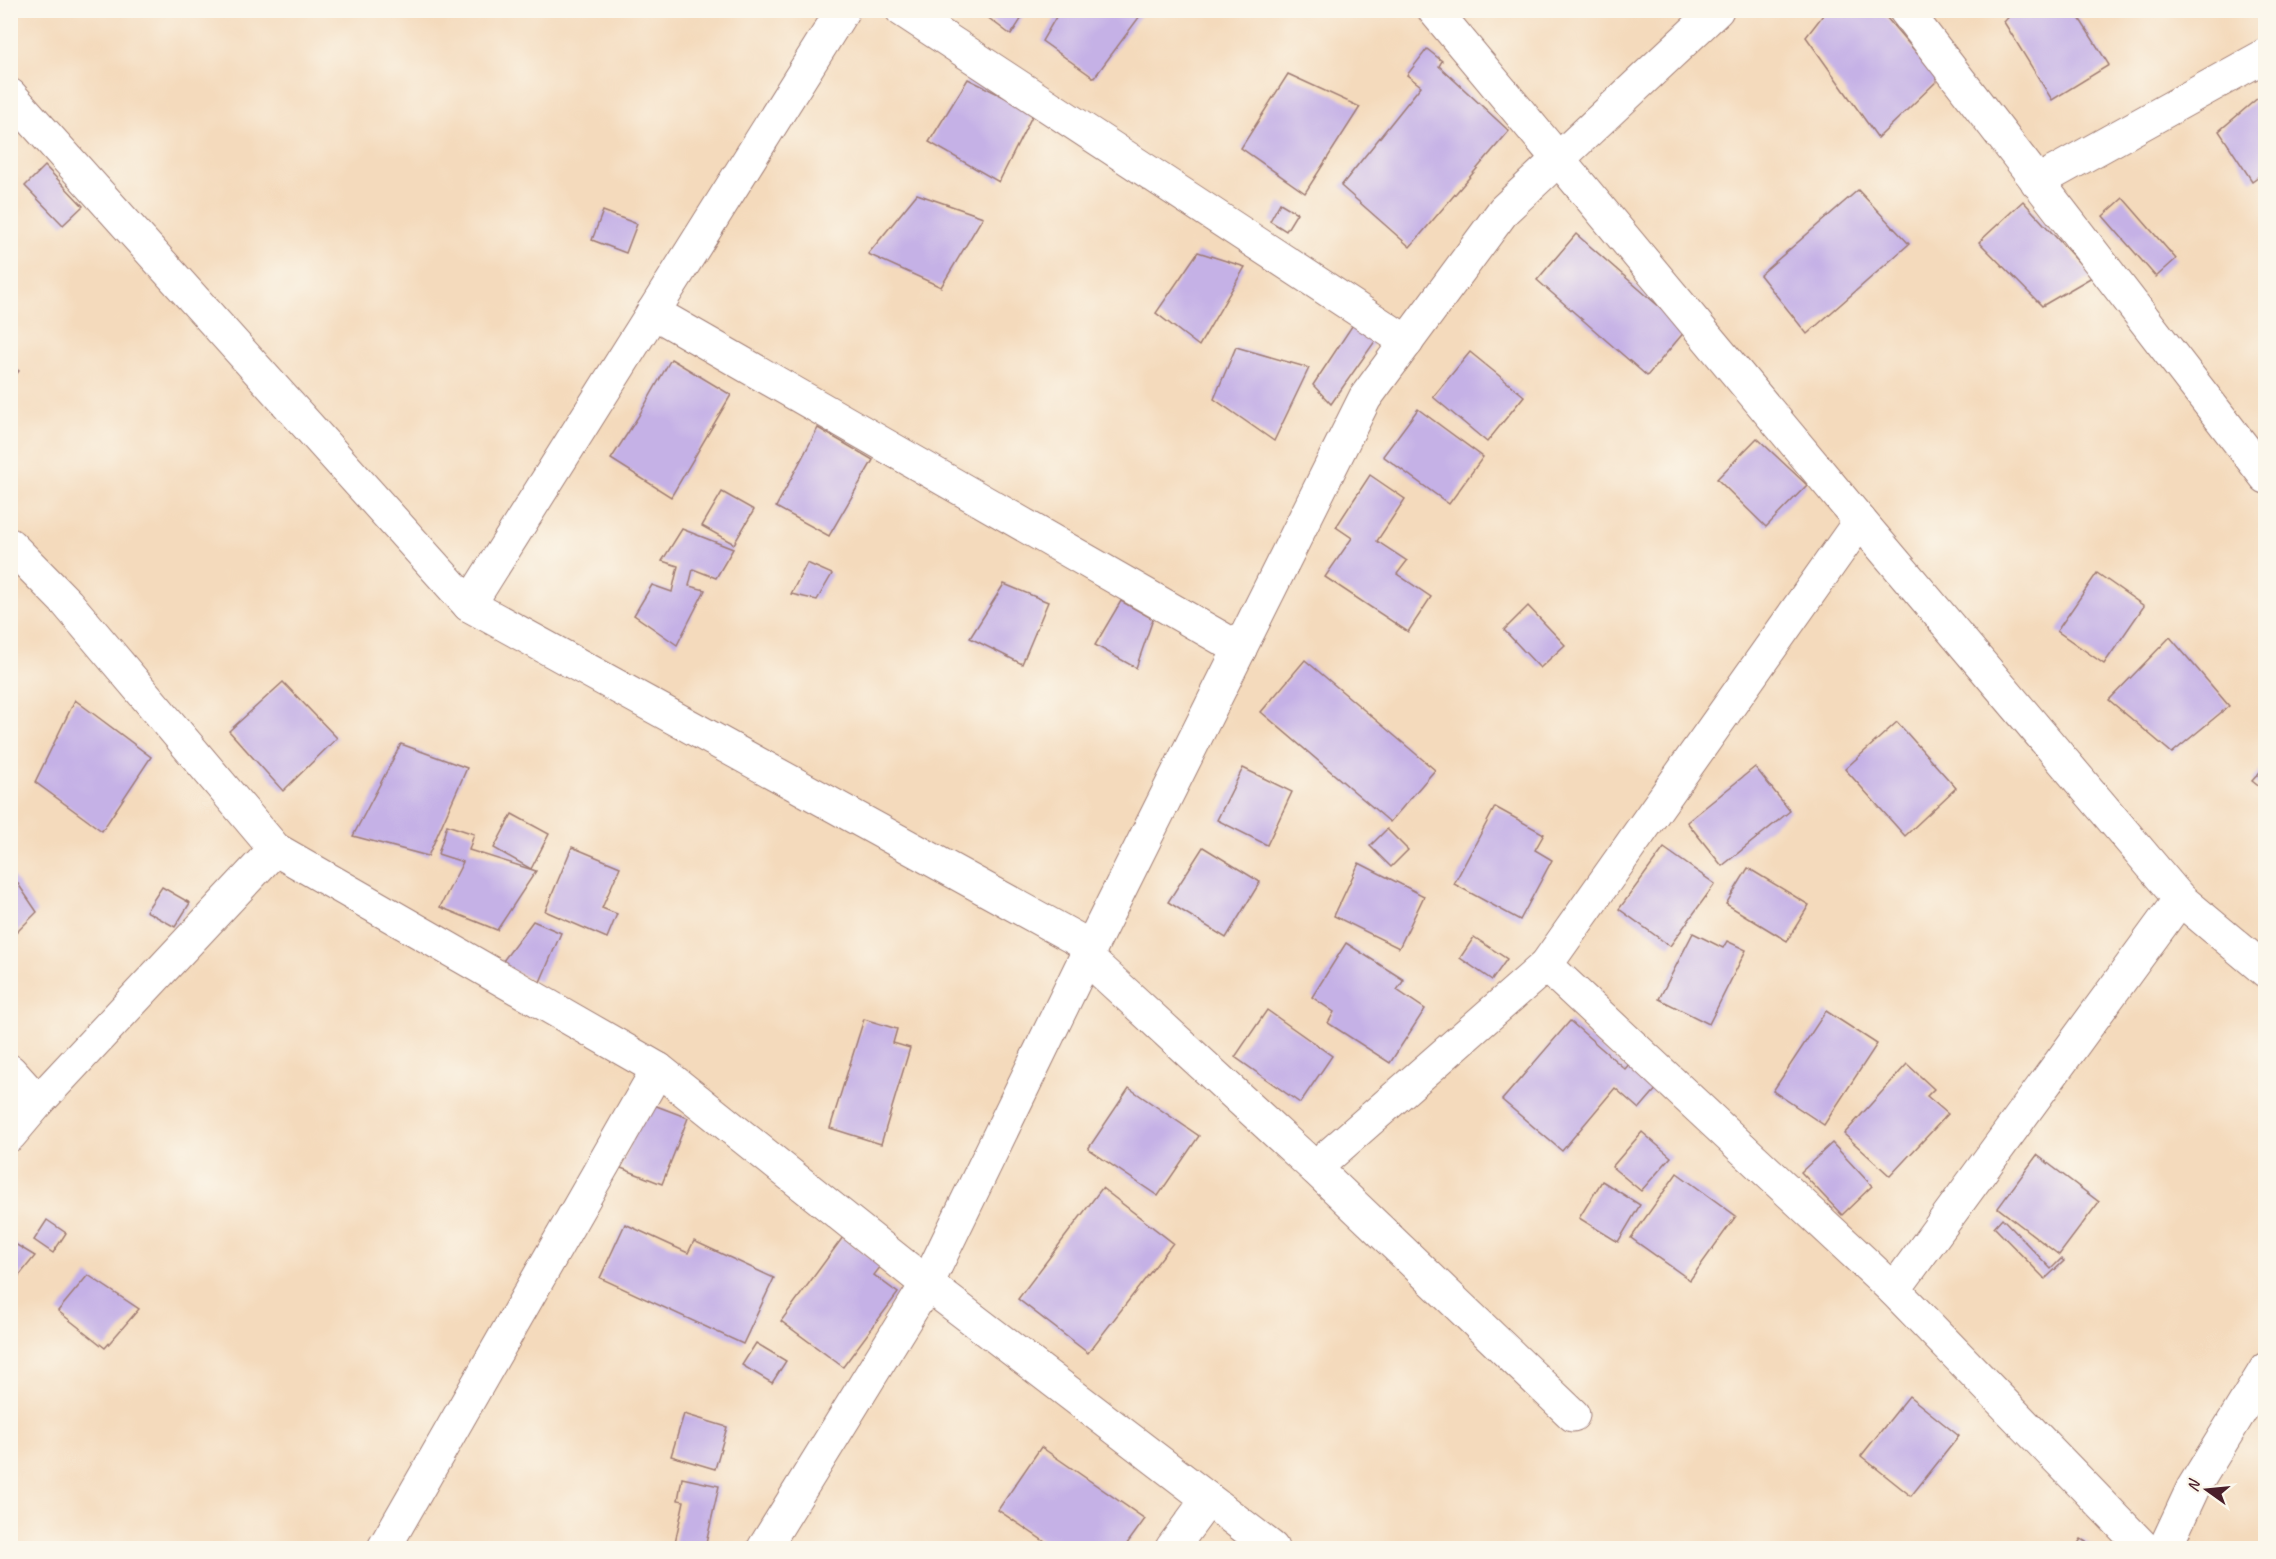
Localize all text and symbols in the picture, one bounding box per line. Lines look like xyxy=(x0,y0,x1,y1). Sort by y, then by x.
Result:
north arrow xyxy=(2177,1460,2237,1520)
text: N xyxy=(2183,1476,2205,1494)

